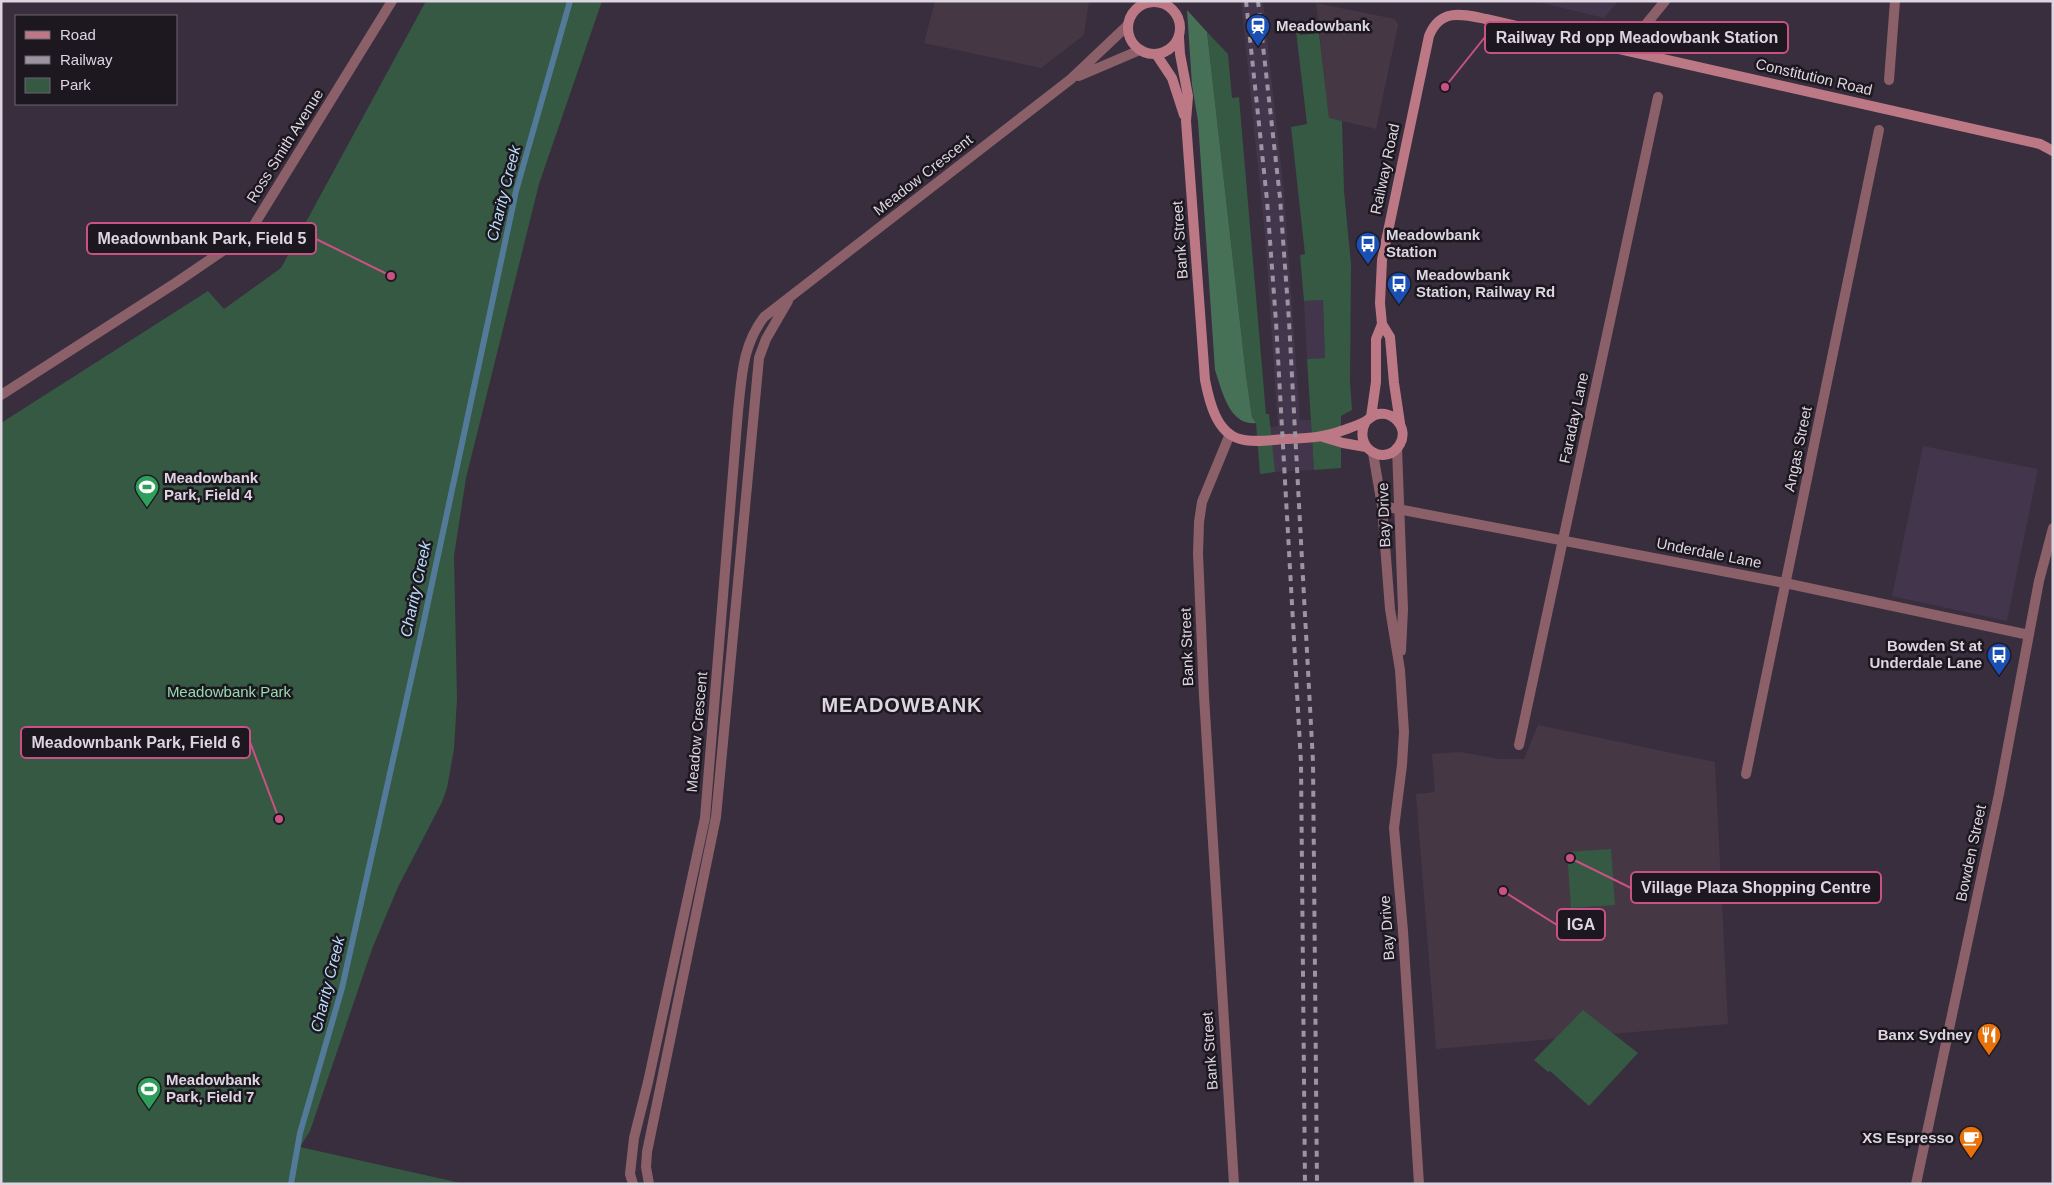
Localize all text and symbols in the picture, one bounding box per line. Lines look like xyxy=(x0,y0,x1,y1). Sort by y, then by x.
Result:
station icon: Meadowbank xyxy=(1245,13,1271,47)
legend xyxy=(15,15,178,105)
place label: Meadowbank xyxy=(1276,17,1371,34)
callout: Railway Rd opp Meadowbank Station xyxy=(1485,22,1788,53)
text: Road xyxy=(60,26,96,43)
text: Railway Rd opp Meadowbank Station xyxy=(1496,29,1778,46)
text: Railway xyxy=(60,51,113,68)
street label: Constitution Road xyxy=(1754,55,1874,98)
text: Park xyxy=(60,76,91,93)
street label: Ross Smith Avenue xyxy=(243,86,326,206)
street label: Railway Road xyxy=(1367,122,1402,216)
street label: Meadow Crescent xyxy=(870,130,976,219)
water label: Charity Creek xyxy=(483,143,524,243)
street label: Bank Street xyxy=(1168,200,1191,280)
callout: Meadownbank Park, Field 5 xyxy=(87,223,316,254)
place label: Meadowbank Station xyxy=(1386,226,1481,260)
text: Meadownbank Park, Field 5 xyxy=(98,230,307,247)
bus stop icon: Meadowbank Station xyxy=(1355,231,1381,265)
place label: Meadowbank Station, Railway Rd xyxy=(1416,266,1555,300)
bus stop icon: Meadowbank Station, Railway Rd xyxy=(1386,271,1412,305)
street label: Faraday Lane xyxy=(1556,371,1591,465)
street label: Angas Street xyxy=(1780,404,1815,493)
place label: Meadowbank Park, Field 4 xyxy=(164,469,259,503)
sports icon: Meadowbank Park, Field 4 xyxy=(134,474,160,508)
street label: Bay Drive xyxy=(1374,482,1393,548)
street label: Underdale Lane xyxy=(1655,534,1763,571)
water label: Charity Creek xyxy=(397,539,434,639)
street label: Bank Street xyxy=(1177,607,1196,686)
place label: Bowden St at Underdale Lane xyxy=(1869,637,1982,671)
bus stop icon: Bowden St at Underdale Lane xyxy=(1986,642,2012,676)
street label: Meadow Crescent xyxy=(683,670,710,793)
park label: Meadowbank Park xyxy=(167,683,292,700)
district label: MEADOWBANK xyxy=(821,694,983,716)
callout: Meadownbank Park, Field 6 xyxy=(21,727,250,758)
text: Meadownbank Park, Field 6 xyxy=(32,734,241,751)
street label: Bowden Street xyxy=(1952,802,1989,903)
callout: Village Plaza Shopping Centre xyxy=(1631,872,1881,903)
text: Village Plaza Shopping Centre xyxy=(1641,879,1871,896)
street label: Bay Drive xyxy=(1376,895,1397,961)
callout: IGA xyxy=(1557,909,1605,940)
text: IGA xyxy=(1567,916,1596,933)
water label: Charity Creek xyxy=(307,934,348,1034)
street label: Bank Street xyxy=(1198,1011,1221,1091)
restaurant icon: Banx Sydney xyxy=(1976,1022,2002,1056)
place label: Banx Sydney xyxy=(1878,1026,1973,1043)
place label: Meadowbank Park, Field 7 xyxy=(166,1071,261,1105)
sports icon: Meadowbank Park, Field 7 xyxy=(136,1076,162,1110)
cafe icon: XS Espresso xyxy=(1958,1125,1984,1159)
place label: XS Espresso xyxy=(1862,1129,1954,1146)

